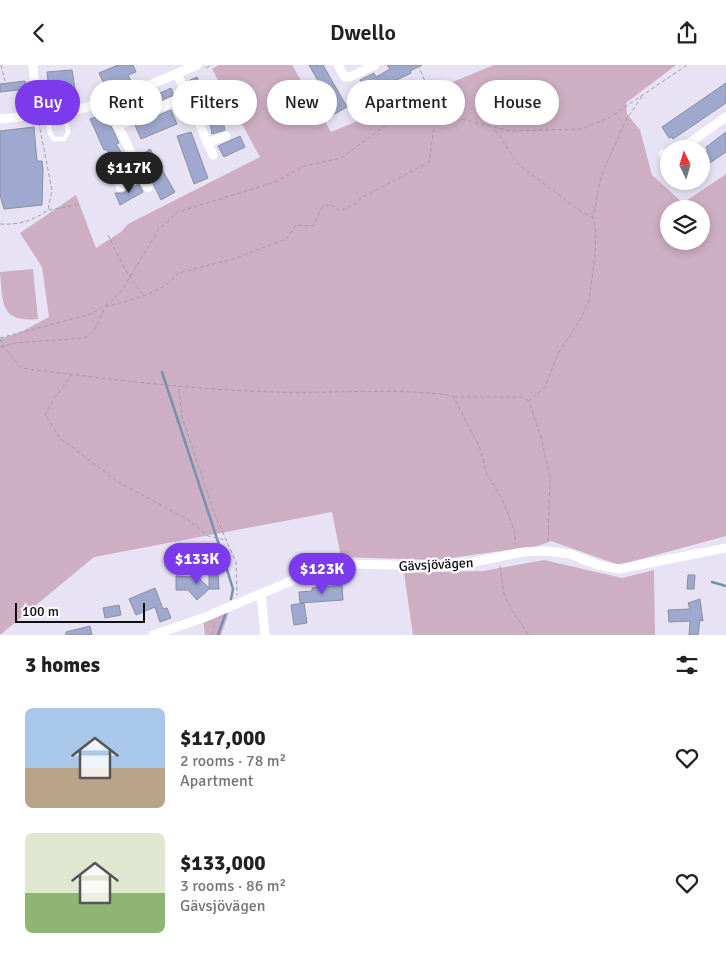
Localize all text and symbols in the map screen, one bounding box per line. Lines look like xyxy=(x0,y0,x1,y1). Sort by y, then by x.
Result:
icon: back xyxy=(25,19,53,47)
text: Dwello xyxy=(330,19,396,46)
icon: share xyxy=(673,19,701,47)
chip: Buy xyxy=(15,80,80,125)
chip: Rent xyxy=(90,80,162,125)
chip: Filters xyxy=(172,80,257,125)
chip: New xyxy=(267,80,337,125)
chip: Apartment xyxy=(347,80,465,125)
chip: House xyxy=(475,80,559,125)
north arrow xyxy=(660,140,710,190)
map controls xyxy=(660,140,710,250)
pin: $117K xyxy=(94,151,164,194)
text: $117K xyxy=(107,158,151,178)
button: layers xyxy=(660,200,710,250)
pin: $133K xyxy=(162,543,232,585)
text: $133K xyxy=(175,549,219,569)
pin: $123K xyxy=(287,553,357,595)
street label: Gävsjövägen xyxy=(398,554,474,575)
text: $123K xyxy=(300,559,344,579)
scale bar xyxy=(15,600,145,623)
text: 100 m xyxy=(22,603,59,620)
icon: filters xyxy=(673,651,701,679)
text: 3 homes xyxy=(25,652,100,678)
text: $117,000 xyxy=(180,725,266,751)
icon: home xyxy=(65,728,125,788)
icon: heart xyxy=(673,744,701,772)
text: 2 rooms · 78 m² xyxy=(180,751,286,771)
text: Apartment xyxy=(180,771,253,791)
text: $133,000 xyxy=(180,850,266,876)
icon: home xyxy=(65,853,125,913)
icon: heart xyxy=(673,869,701,897)
text: 3 rooms · 86 m² xyxy=(180,876,286,896)
text: Gävsjövägen xyxy=(180,896,266,916)

